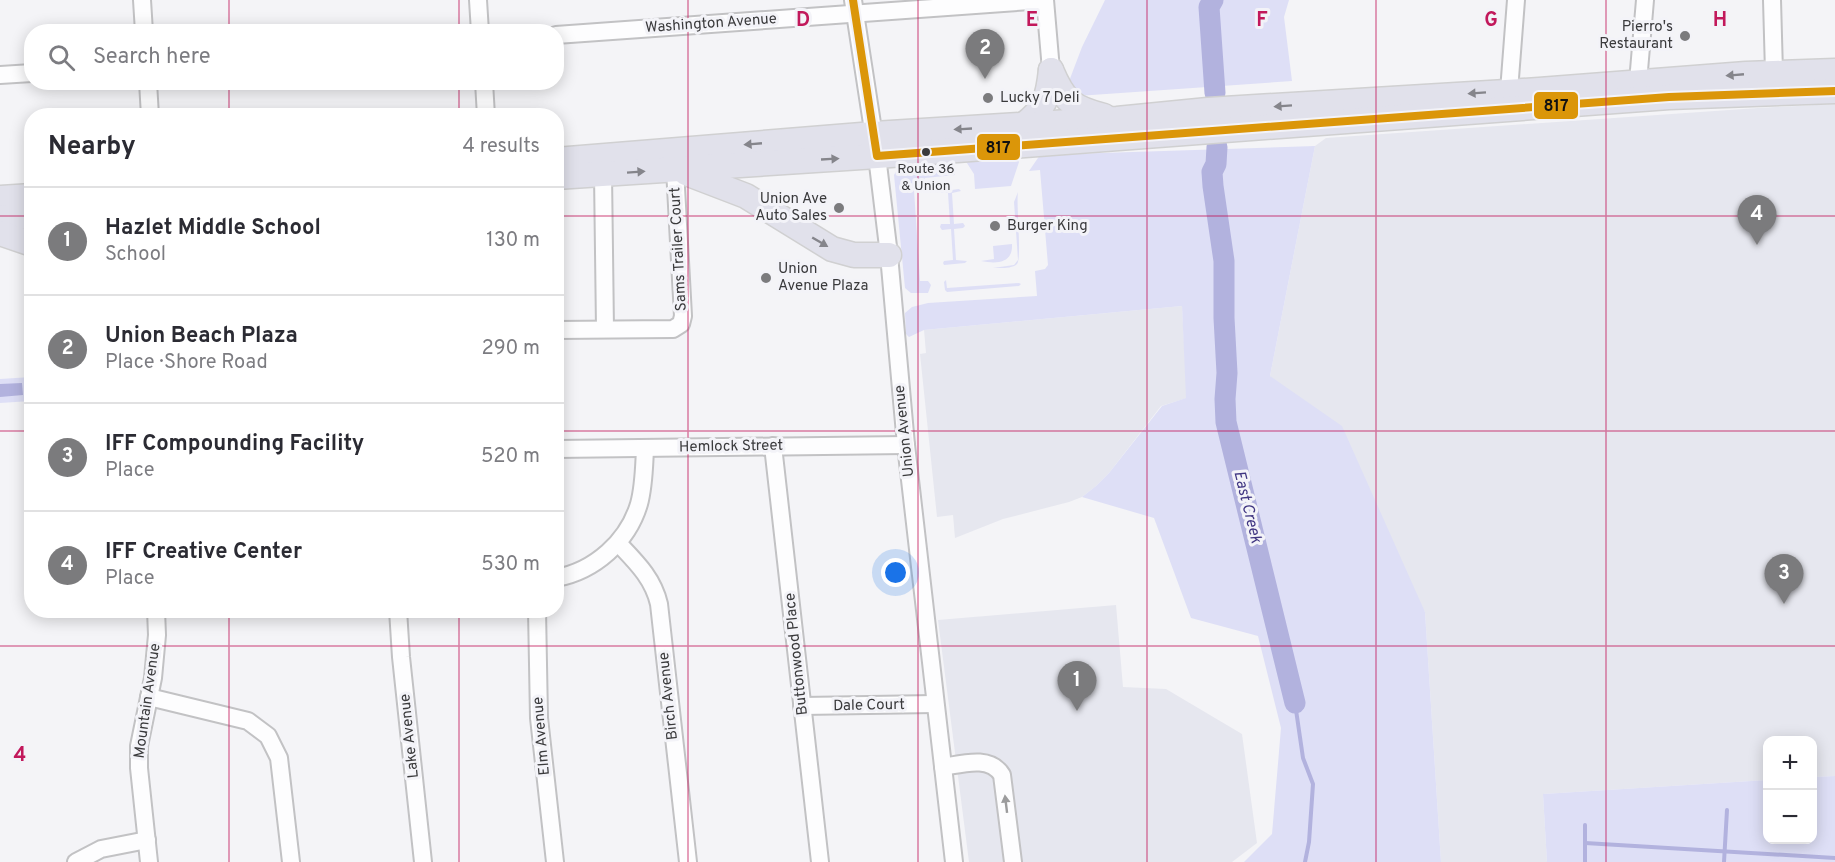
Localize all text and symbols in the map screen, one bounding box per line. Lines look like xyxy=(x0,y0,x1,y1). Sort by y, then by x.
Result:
text: D xyxy=(796,8,810,34)
text: E xyxy=(1026,8,1038,34)
text: F xyxy=(1256,8,1268,34)
text: G xyxy=(1484,8,1498,34)
text: H xyxy=(1713,8,1727,34)
street label: Washington Avenue xyxy=(645,10,777,38)
place label: Pierro's Restaurant xyxy=(1599,18,1673,54)
search box xyxy=(24,24,564,90)
pin: 2 xyxy=(966,29,1004,79)
marker: Pierro's Restaurant xyxy=(1678,29,1692,43)
icon: search xyxy=(45,41,78,74)
text: Search here xyxy=(93,44,211,71)
one-way arrow xyxy=(1725,70,1744,80)
one-way arrow xyxy=(1468,88,1487,98)
place label: Lucky 7 Deli xyxy=(1000,89,1080,108)
marker: Lucky 7 Deli xyxy=(981,91,995,105)
line badge: 817 xyxy=(1533,91,1579,120)
text: 817 xyxy=(1544,97,1568,117)
one-way arrow xyxy=(1273,101,1292,110)
one-way arrow xyxy=(953,125,972,134)
text: Nearby xyxy=(48,131,136,164)
line badge: 817 xyxy=(976,133,1021,161)
text: 4 results xyxy=(463,134,540,160)
one-way arrow xyxy=(744,139,763,149)
text: 817 xyxy=(986,139,1010,159)
marker: Route 36 & Union xyxy=(920,146,932,158)
one-way arrow xyxy=(821,155,840,164)
place label: Route 36 & Union xyxy=(897,161,955,195)
one-way arrow xyxy=(626,167,645,177)
street label: Sams Trailer Court xyxy=(666,186,692,312)
place label: Union Ave Auto Sales xyxy=(755,190,827,226)
pin: 4 xyxy=(1738,196,1776,245)
marker: Union Ave Auto Sales xyxy=(832,201,846,215)
text: Hazlet Middle School xyxy=(105,215,321,242)
place label: Burger King xyxy=(1007,217,1088,236)
marker: Burger King xyxy=(988,219,1002,233)
text: 1 xyxy=(64,228,72,254)
text: 130 m xyxy=(486,228,540,254)
one-way arrow xyxy=(812,237,828,248)
text: School xyxy=(105,242,166,268)
place label: Union Avenue Plaza xyxy=(778,260,868,296)
marker: Union Avenue Plaza xyxy=(759,271,773,285)
text: Union Beach Plaza xyxy=(105,323,298,350)
text: 2 xyxy=(61,336,74,362)
text: 290 m xyxy=(482,336,540,362)
text: Place · Shore Road xyxy=(105,350,268,376)
street label: Union Avenue xyxy=(891,384,919,478)
text: IFF Compounding Facility xyxy=(105,431,364,458)
street label: Hemlock Street xyxy=(679,437,783,457)
text: 3 xyxy=(62,444,74,470)
text: 520 m xyxy=(481,444,540,470)
text: Place xyxy=(105,458,155,484)
water label: East Creek xyxy=(1228,469,1266,546)
text: IFF Creative Center xyxy=(105,539,302,566)
text: 4 xyxy=(61,552,74,578)
text: 530 m xyxy=(481,552,540,578)
pin: 3 xyxy=(1764,554,1804,604)
your location xyxy=(881,558,910,587)
text: Place xyxy=(105,566,155,592)
street label: Buttonwood Place xyxy=(781,592,813,716)
street label: Mountain Avenue xyxy=(131,642,165,760)
street label: Birch Avenue xyxy=(655,651,683,741)
pin: 1 xyxy=(1058,662,1096,711)
street label: Lake Avenue xyxy=(396,693,424,779)
street label: Elm Avenue xyxy=(529,696,555,776)
street label: Dale Court xyxy=(833,696,905,716)
map controls xyxy=(1763,736,1817,844)
button: + xyxy=(1763,736,1817,790)
text: 4 xyxy=(14,743,26,769)
button: − xyxy=(1763,790,1817,844)
one-way arrow xyxy=(1001,794,1010,813)

